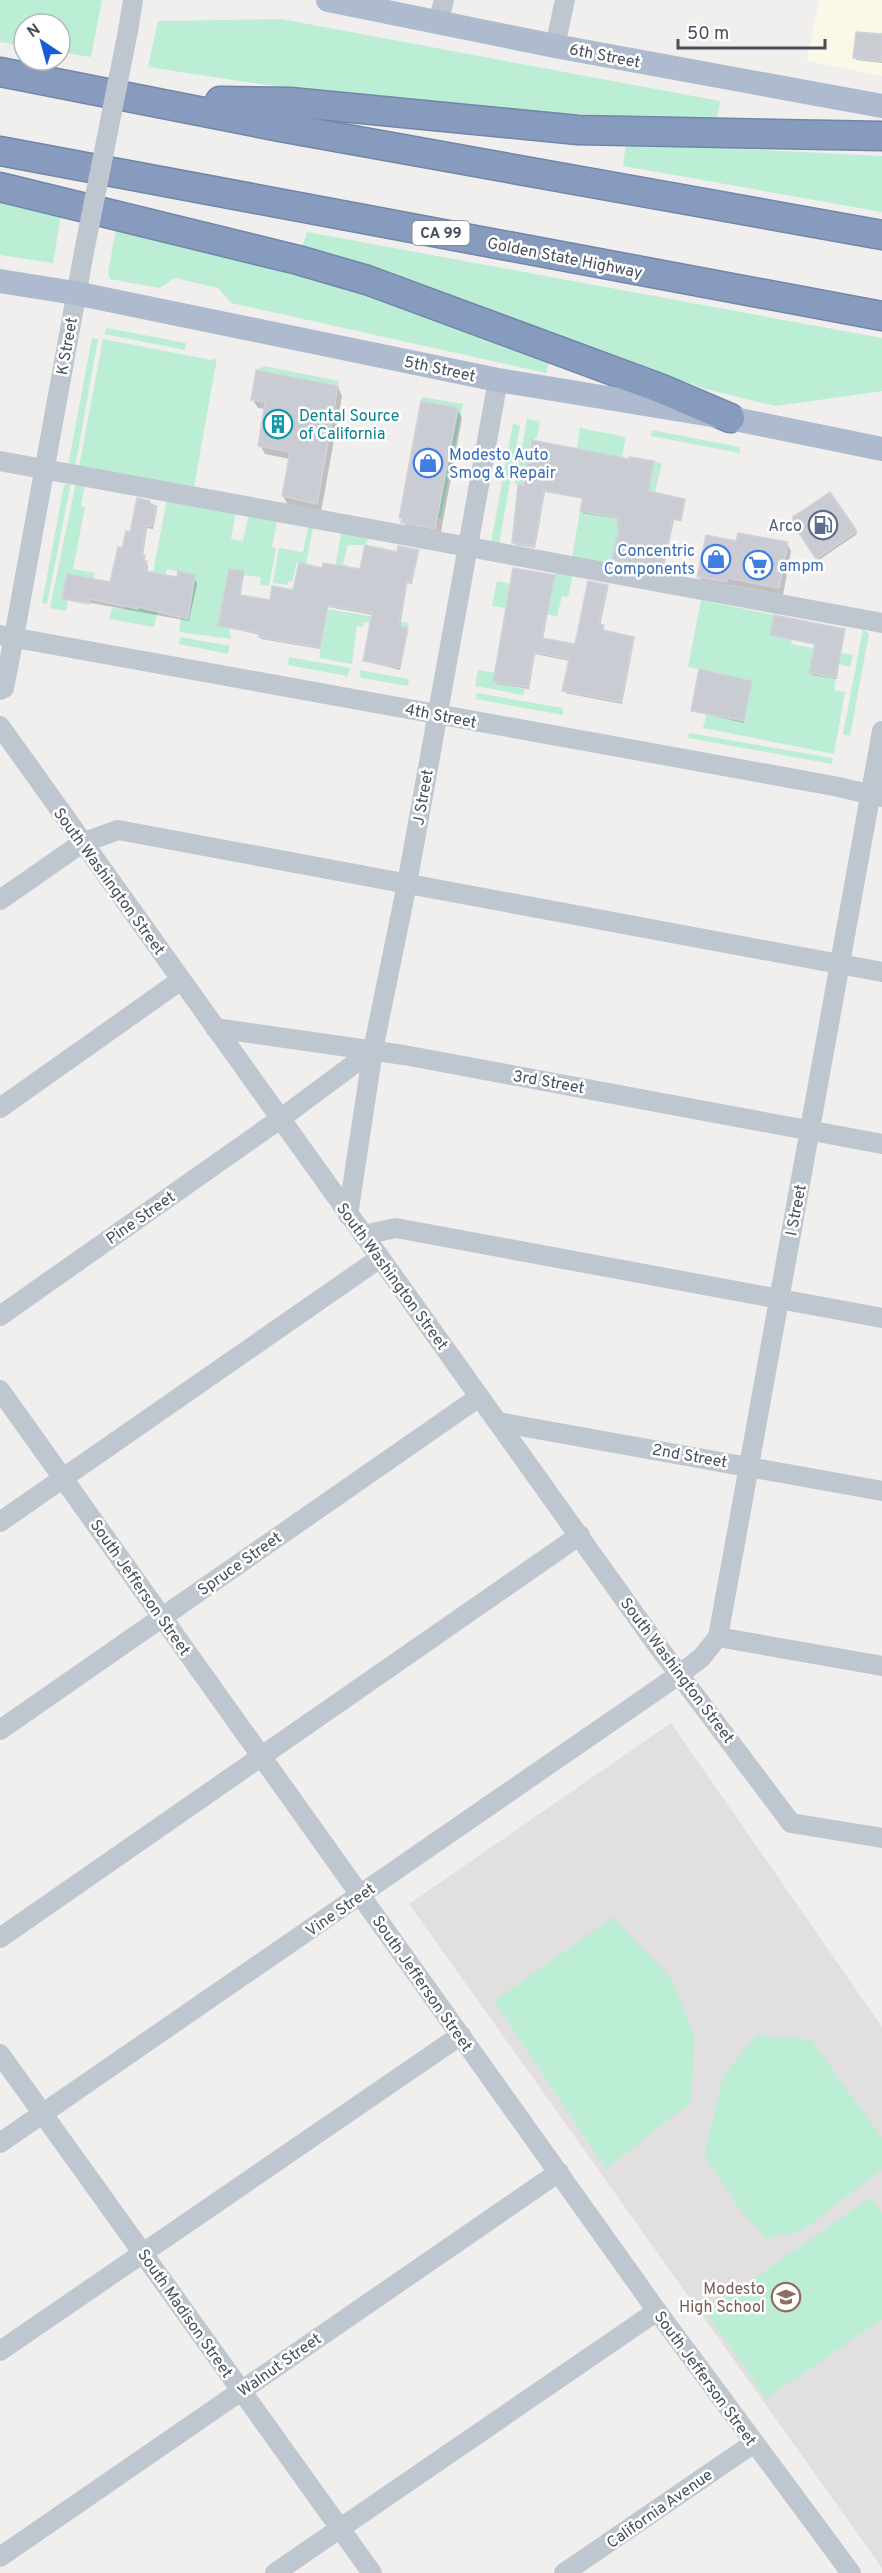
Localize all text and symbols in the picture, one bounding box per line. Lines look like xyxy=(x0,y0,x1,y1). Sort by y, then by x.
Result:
north arrow xyxy=(12,12,72,72)
scale bar xyxy=(678,12,825,50)
text: N xyxy=(24,20,45,43)
text: 50 m xyxy=(687,23,729,46)
street label: 6th Street xyxy=(567,40,642,74)
road number: CA 99 xyxy=(412,221,470,245)
street label: Golden State Highway xyxy=(485,234,644,284)
street label: K Street xyxy=(53,316,83,377)
street label: 5th Street xyxy=(402,353,477,387)
place label: Dental Source of California xyxy=(299,407,399,445)
building icon: Dental Source of California xyxy=(262,408,294,440)
place label: Modesto Auto Smog & Repair xyxy=(449,446,556,484)
shop icon: Modesto Auto Smog & Repair xyxy=(412,447,444,479)
fuel station icon: Arco xyxy=(807,509,839,541)
place label: Arco xyxy=(768,517,802,537)
place label: Concentric Components xyxy=(604,542,695,580)
shop icon: Concentric Components xyxy=(700,543,732,575)
supermarket icon: ampm xyxy=(742,549,774,581)
place label: ampm xyxy=(779,557,824,577)
street label: 4th Street xyxy=(403,700,478,734)
street label: J Street xyxy=(409,768,439,827)
street label: South Washington Street xyxy=(48,805,169,960)
street label: 3rd Street xyxy=(511,1067,586,1099)
street label: I Street xyxy=(782,1183,812,1238)
street label: Pine Street xyxy=(103,1188,180,1250)
street label: South Washington Street xyxy=(331,1200,452,1355)
street label: 2nd Street xyxy=(651,1441,729,1473)
street label: South Jefferson Street xyxy=(85,1516,194,1660)
street label: Spruce Street xyxy=(194,1528,286,1601)
street label: South Washington Street xyxy=(615,1594,738,1748)
street label: Vine Street xyxy=(303,1879,380,1942)
street label: South Jefferson Street xyxy=(367,1912,476,2056)
street label: South Madison Street xyxy=(132,2246,236,2382)
place label: Modesto High School xyxy=(679,2280,765,2318)
school or university icon: Modesto High School xyxy=(770,2281,802,2313)
street label: South Jefferson Street xyxy=(649,2308,760,2450)
street label: Walnut Street xyxy=(234,2329,326,2402)
street label: California Avenue xyxy=(603,2466,717,2554)

